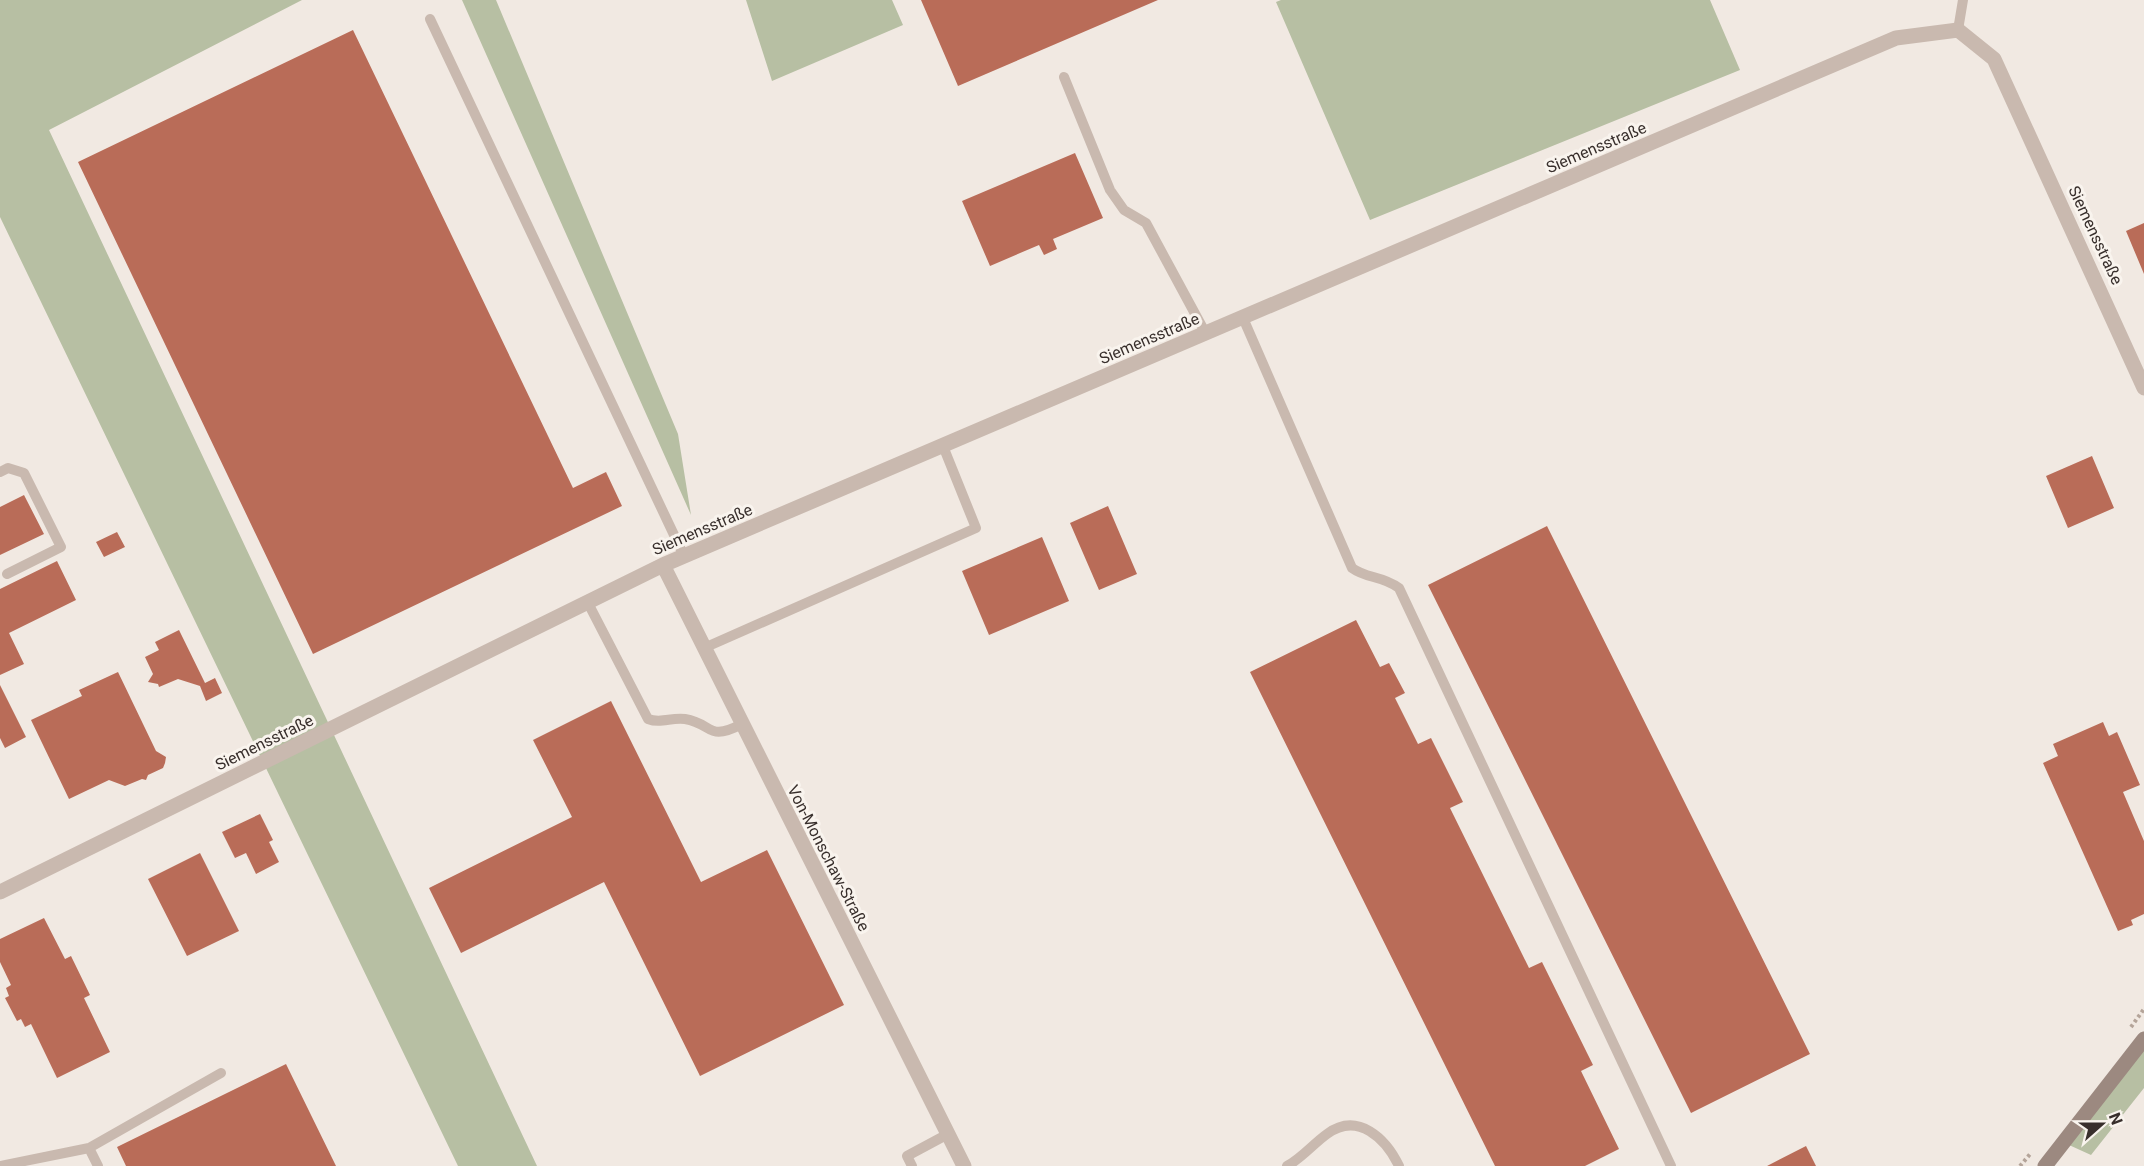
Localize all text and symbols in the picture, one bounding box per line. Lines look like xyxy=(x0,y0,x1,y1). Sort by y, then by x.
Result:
street label: Siemensstraße xyxy=(1543,118,1649,177)
street label: Siemensstraße xyxy=(2064,183,2127,288)
street label: Siemensstraße xyxy=(1096,309,1202,368)
street label: Siemensstraße xyxy=(649,500,755,559)
street label: Siemensstraße xyxy=(212,711,316,774)
street label: Von-Monschaw-Straße xyxy=(783,782,874,934)
north arrow xyxy=(2072,1094,2132,1154)
text: N xyxy=(2105,1110,2126,1127)

